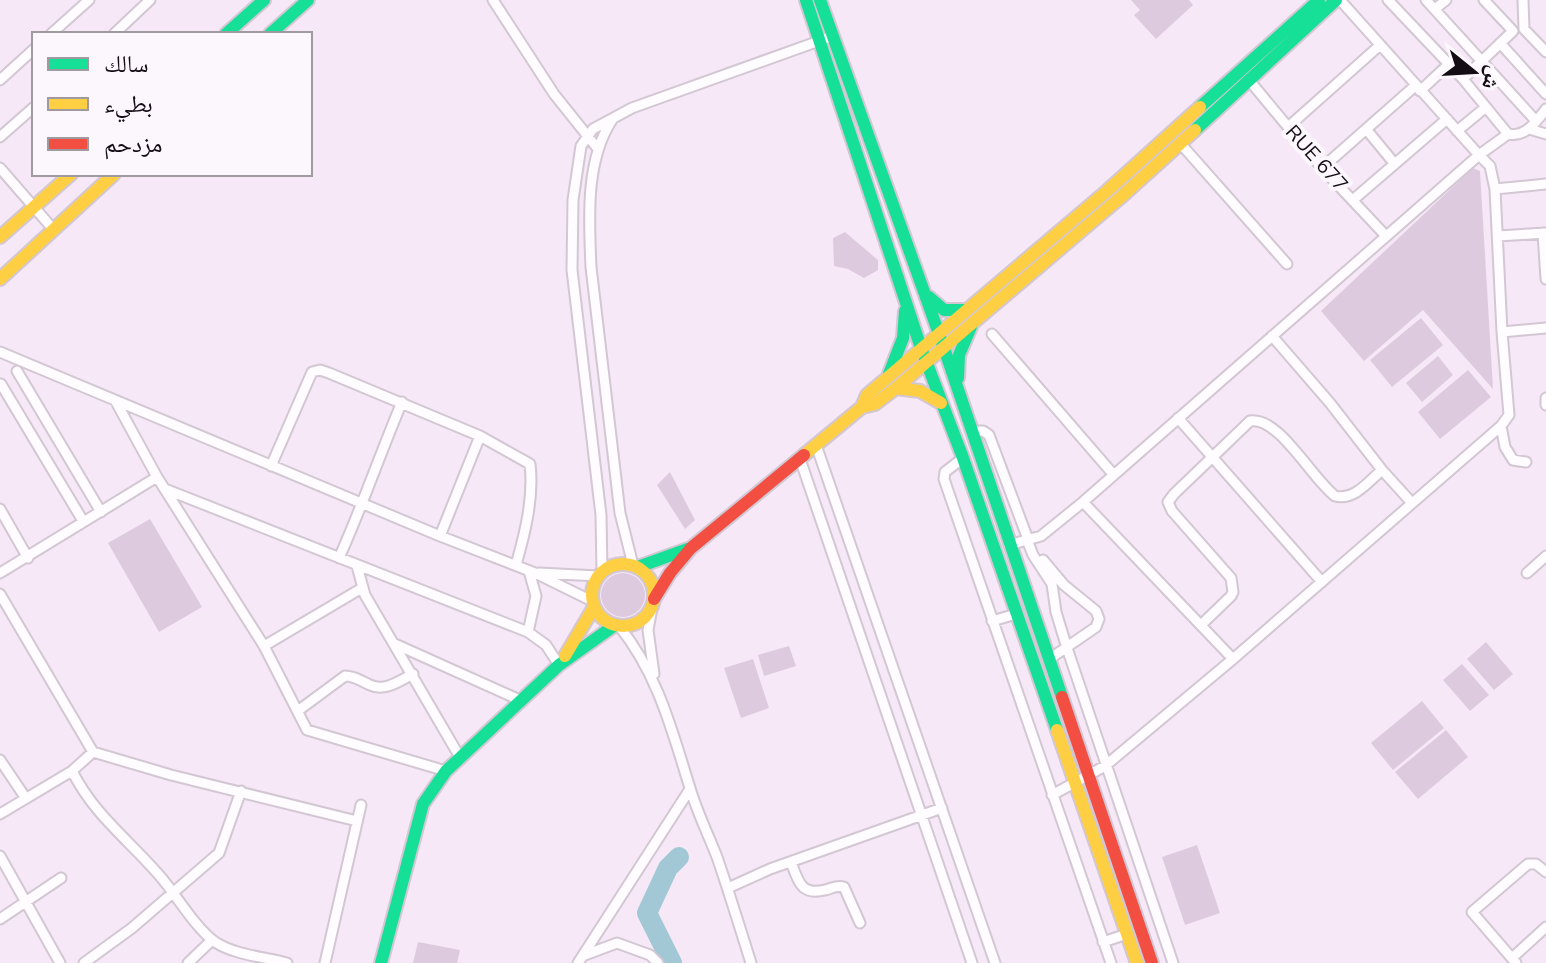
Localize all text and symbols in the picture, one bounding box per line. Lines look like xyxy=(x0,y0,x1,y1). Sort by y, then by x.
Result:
legend xyxy=(32,32,312,176)
north arrow xyxy=(1434,32,1514,112)
text: سالك xyxy=(104,48,149,78)
text: ش xyxy=(1476,63,1510,94)
text: بطيء xyxy=(104,88,153,123)
street label: RUE 677 xyxy=(1281,119,1354,196)
text: مزدحم xyxy=(104,128,163,160)

